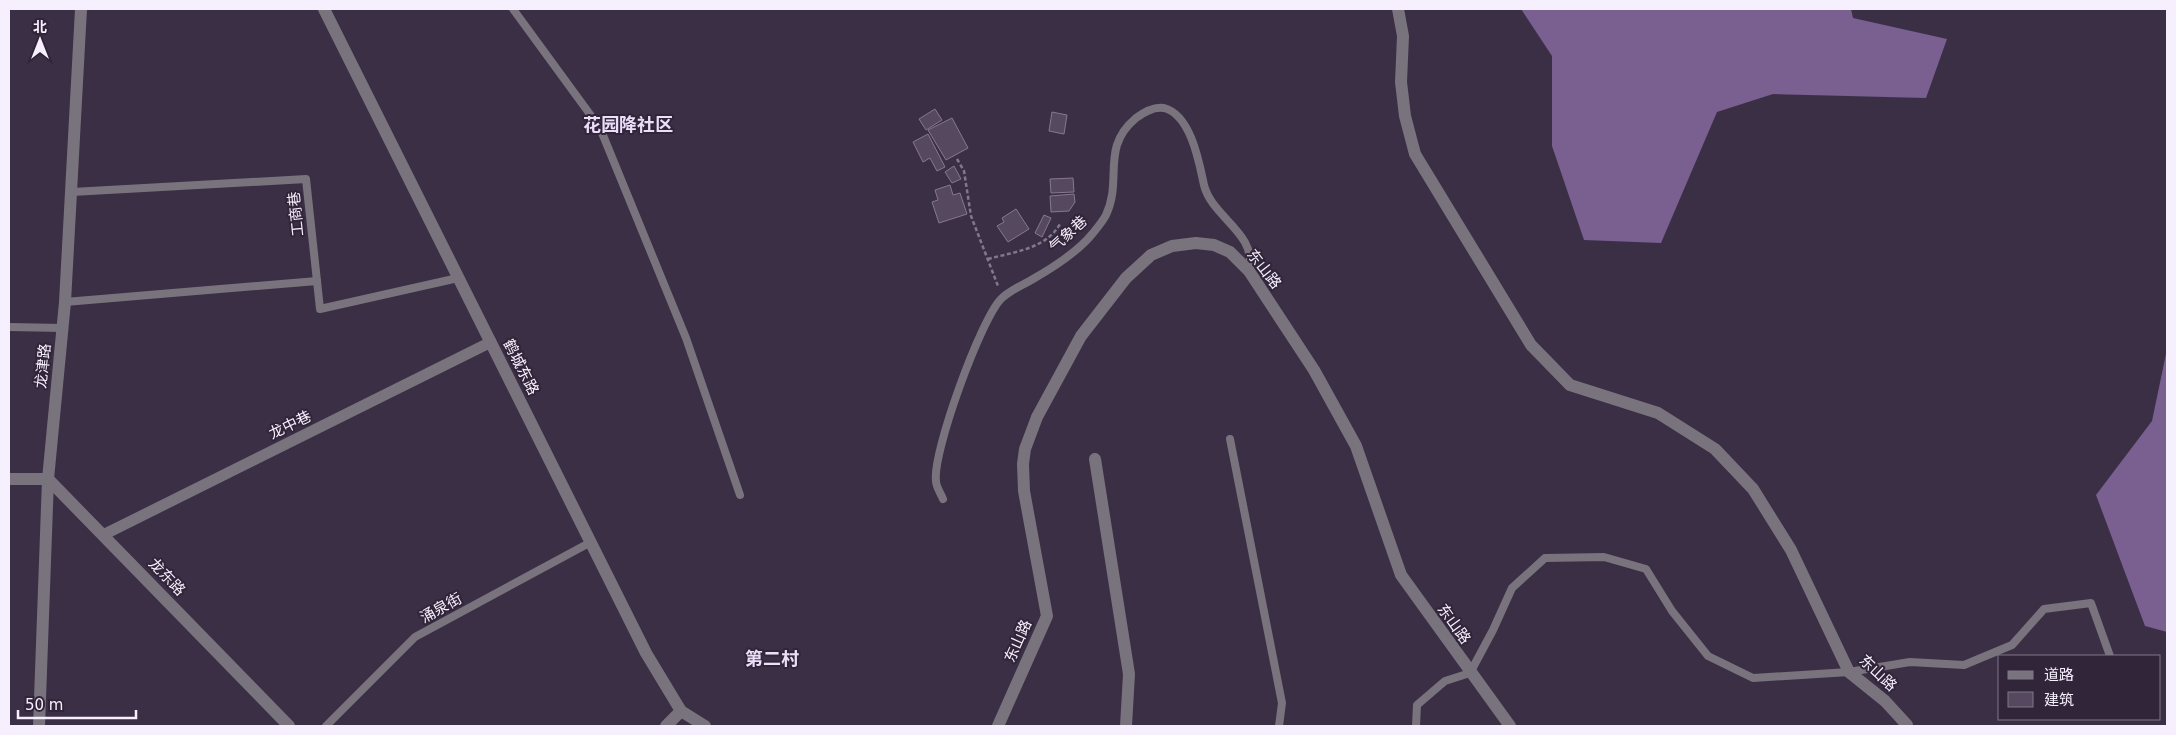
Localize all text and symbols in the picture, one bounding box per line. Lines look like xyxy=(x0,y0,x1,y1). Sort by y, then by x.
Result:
north arrow xyxy=(15,15,65,65)
text: 北 xyxy=(33,19,47,35)
district label: 花园降社区 xyxy=(583,114,673,135)
street label: 工商巷 xyxy=(285,191,307,237)
street label: 气象巷 xyxy=(1045,212,1091,256)
street label: 东山路 xyxy=(1243,246,1285,292)
street label: 鹤城东路 xyxy=(499,336,543,398)
street label: 龙津路 xyxy=(32,343,54,389)
street label: 龙中巷 xyxy=(266,407,314,443)
street label: 龙东路 xyxy=(145,555,189,599)
street label: 涌泉街 xyxy=(417,589,465,627)
street label: 东山路 xyxy=(1433,601,1475,647)
street label: 东山路 xyxy=(1001,617,1035,665)
district label: 第二村 xyxy=(745,648,799,669)
street label: 东山路 xyxy=(1855,651,1901,695)
legend xyxy=(1998,655,2161,720)
text: 道路 xyxy=(2044,666,2074,684)
scale bar xyxy=(18,688,135,720)
text: 建筑 xyxy=(2044,691,2074,709)
text: 50 m xyxy=(25,696,63,714)

